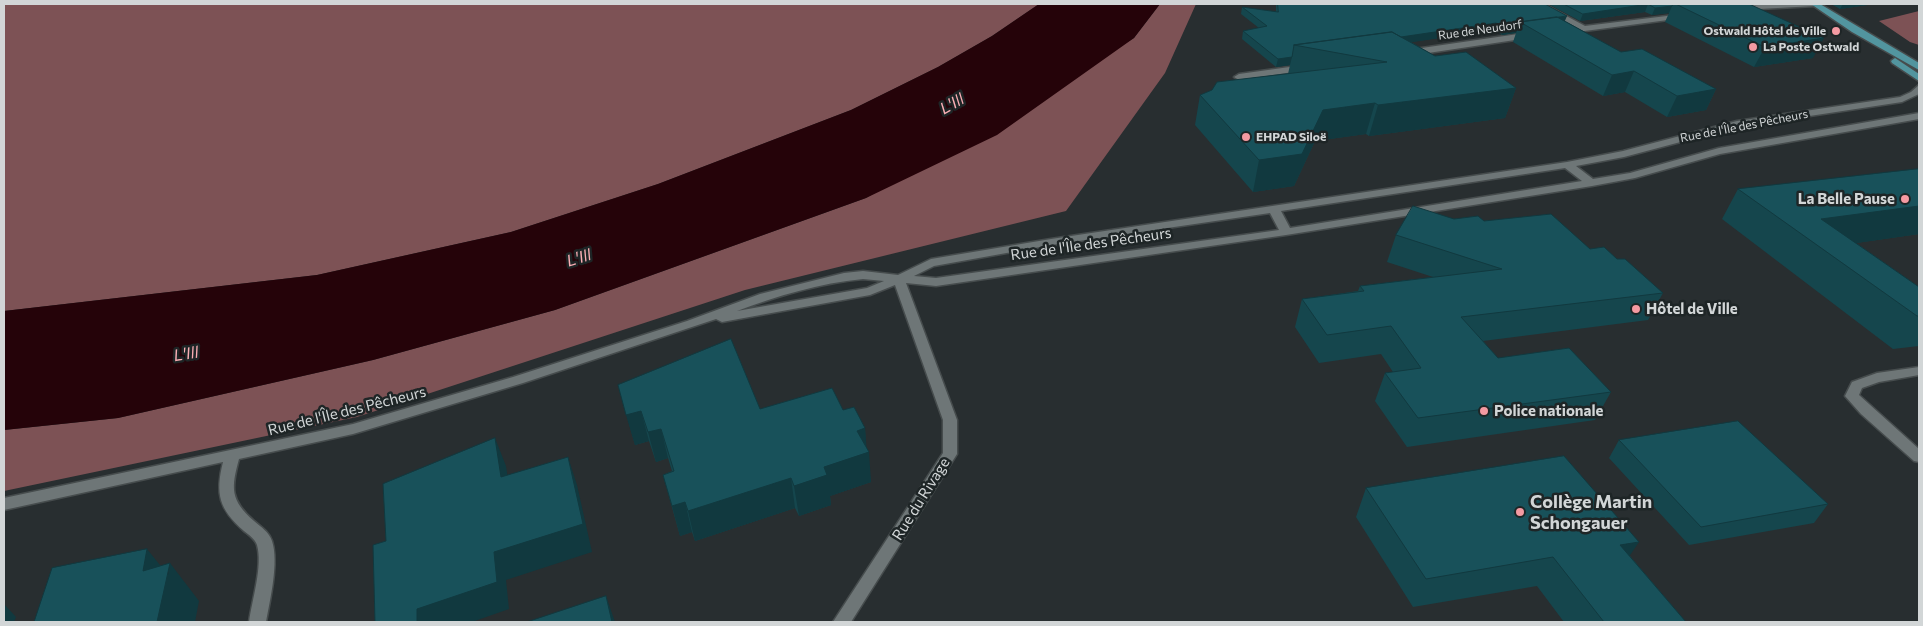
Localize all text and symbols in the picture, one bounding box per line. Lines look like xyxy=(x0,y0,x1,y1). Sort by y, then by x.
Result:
street label: Rue de Neudorf xyxy=(1437,17,1523,43)
place label: Ostwald Hôtel de Ville xyxy=(1704,24,1826,38)
marker: Ostwald Hôtel de Ville xyxy=(1830,25,1842,37)
place label: La Poste Ostwald xyxy=(1763,40,1859,54)
marker: La Poste Ostwald xyxy=(1747,41,1759,53)
water label: L'Ill xyxy=(936,90,968,118)
street label: Rue de l'Île des Pêcheurs xyxy=(1679,107,1809,145)
place label: EHPAD Siloë xyxy=(1256,130,1326,144)
marker: EHPAD Siloë xyxy=(1240,131,1252,143)
place label: La Belle Pause xyxy=(1798,190,1895,208)
marker: La Belle Pause xyxy=(1899,193,1911,205)
street label: Rue de l'Île des Pêcheurs xyxy=(1009,224,1173,264)
water label: L'Ill xyxy=(564,245,594,271)
place label: Hôtel de Ville xyxy=(1646,300,1738,318)
marker: Hôtel de Ville xyxy=(1630,303,1642,315)
water label: L'Ill xyxy=(172,343,200,365)
street label: Rue de l'Île des Pêcheurs xyxy=(266,383,428,439)
place label: Police nationale xyxy=(1494,402,1603,420)
marker: Police nationale xyxy=(1478,405,1490,417)
street label: Rue du Rivage xyxy=(888,454,954,544)
place label: Collège Martin Schongauer xyxy=(1530,491,1652,534)
marker: Collège Martin Schongauer xyxy=(1514,506,1526,518)

